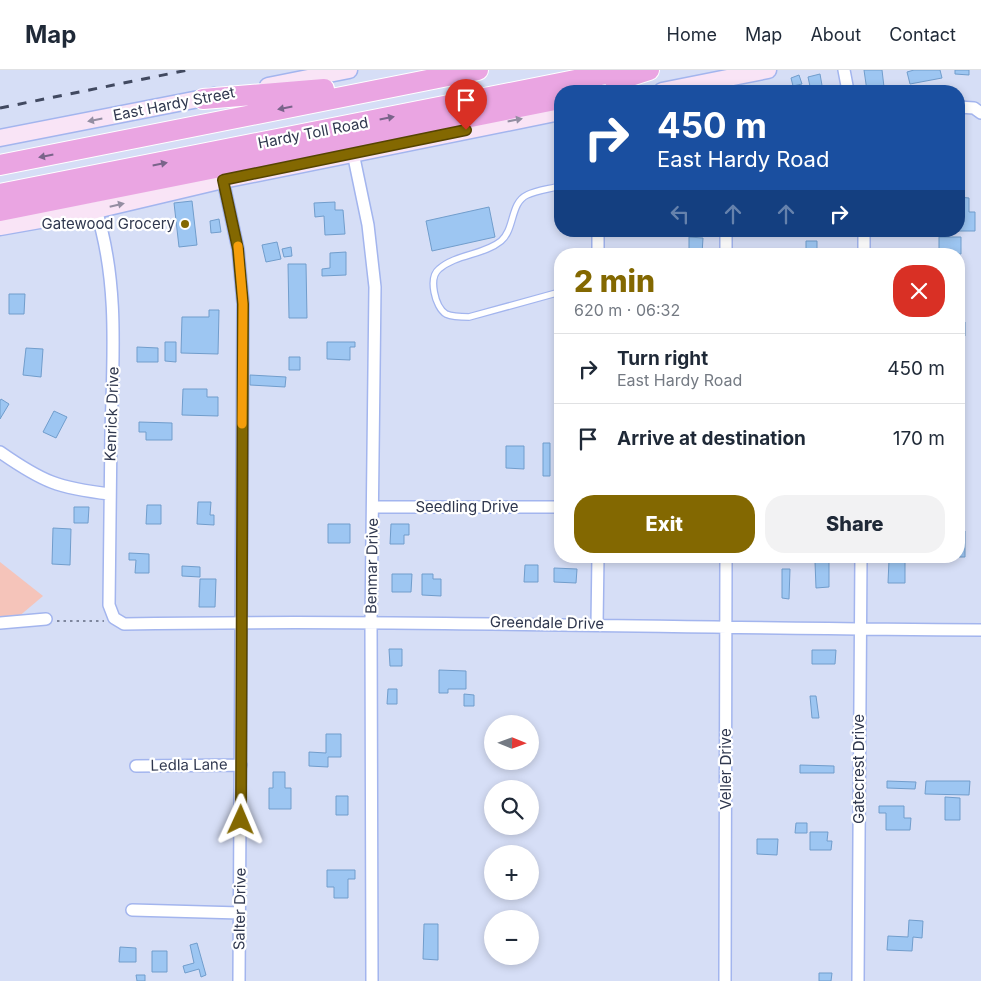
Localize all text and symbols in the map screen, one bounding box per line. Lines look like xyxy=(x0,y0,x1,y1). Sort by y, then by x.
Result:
text: Map xyxy=(25,20,76,49)
text: Home xyxy=(667,24,717,45)
text: Map xyxy=(745,24,782,45)
text: About xyxy=(810,24,861,45)
text: Contact xyxy=(889,24,956,45)
pin xyxy=(445,79,487,130)
street label: East Hardy Street xyxy=(111,82,237,125)
icon: arrive xyxy=(452,86,480,114)
text: 450 m xyxy=(657,104,767,146)
one-way arrow xyxy=(277,105,293,113)
icon: right xyxy=(574,105,639,170)
street label: Hardy Toll Road xyxy=(256,112,370,153)
one-way arrow xyxy=(380,114,395,122)
one-way arrow xyxy=(87,116,103,124)
one-way arrow xyxy=(508,116,524,124)
text: East Hardy Road xyxy=(657,146,829,172)
one-way arrow xyxy=(38,152,53,160)
one-way arrow xyxy=(152,159,168,167)
icon: left xyxy=(666,200,694,228)
icon: ahead xyxy=(719,200,747,228)
icon: ahead xyxy=(772,200,800,228)
icon: right xyxy=(825,200,853,228)
one-way arrow xyxy=(109,201,124,209)
place label: Gatewood Grocery xyxy=(42,214,176,233)
marker: Gatewood Grocery xyxy=(179,218,191,230)
text: 2 min xyxy=(574,263,655,299)
button: close xyxy=(893,265,945,317)
text: 620 m · 06:32 xyxy=(574,300,680,320)
text: Turn right xyxy=(617,347,708,370)
icon: right xyxy=(574,355,602,383)
text: 450 m xyxy=(887,357,945,380)
street label: Kenrick Drive xyxy=(100,366,123,462)
text: East Hardy Road xyxy=(617,370,742,390)
icon: arrive xyxy=(574,425,602,453)
text: Arrive at destination xyxy=(617,427,806,450)
text: 170 m xyxy=(893,427,945,450)
button: Exit xyxy=(574,495,755,553)
button: Share xyxy=(765,495,945,553)
street label: Seedling Drive xyxy=(415,497,519,516)
street label: Benmar Drive xyxy=(361,518,382,614)
street label: Greendale Drive xyxy=(490,612,604,633)
street label: Gatecrest Drive xyxy=(849,714,868,824)
north arrow xyxy=(484,715,539,770)
map controls xyxy=(484,715,539,965)
street label: Veller Drive xyxy=(716,728,735,810)
street label: Ledla Lane xyxy=(150,754,228,775)
button: search xyxy=(484,780,539,835)
position arrow xyxy=(214,793,266,845)
button: + xyxy=(484,845,539,900)
street label: Salter Drive xyxy=(229,868,250,950)
button: − xyxy=(484,910,539,965)

